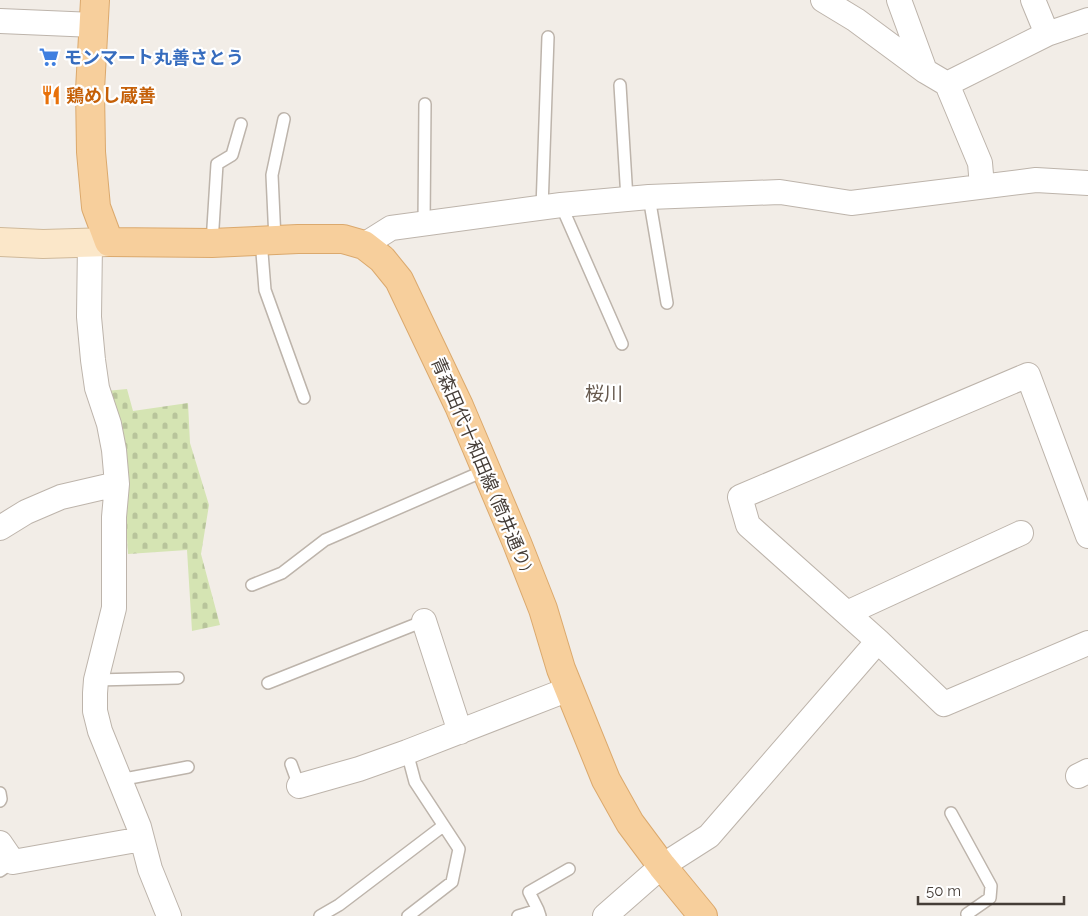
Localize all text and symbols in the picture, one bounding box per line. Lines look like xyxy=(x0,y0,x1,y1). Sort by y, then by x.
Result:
supermarket icon: モンマート丸善さとう xyxy=(38,46,60,68)
place label: モンマート丸善さとう xyxy=(64,47,244,68)
restaurant icon: 鶏めし蔵善 xyxy=(40,84,62,106)
place label: 鶏めし蔵善 xyxy=(66,85,156,106)
street label: 青森田代十和田線 (筒井通り) xyxy=(427,354,537,574)
district label: 桜川 xyxy=(585,382,623,404)
scale bar xyxy=(918,874,1064,906)
text: 50 m xyxy=(926,882,961,900)

